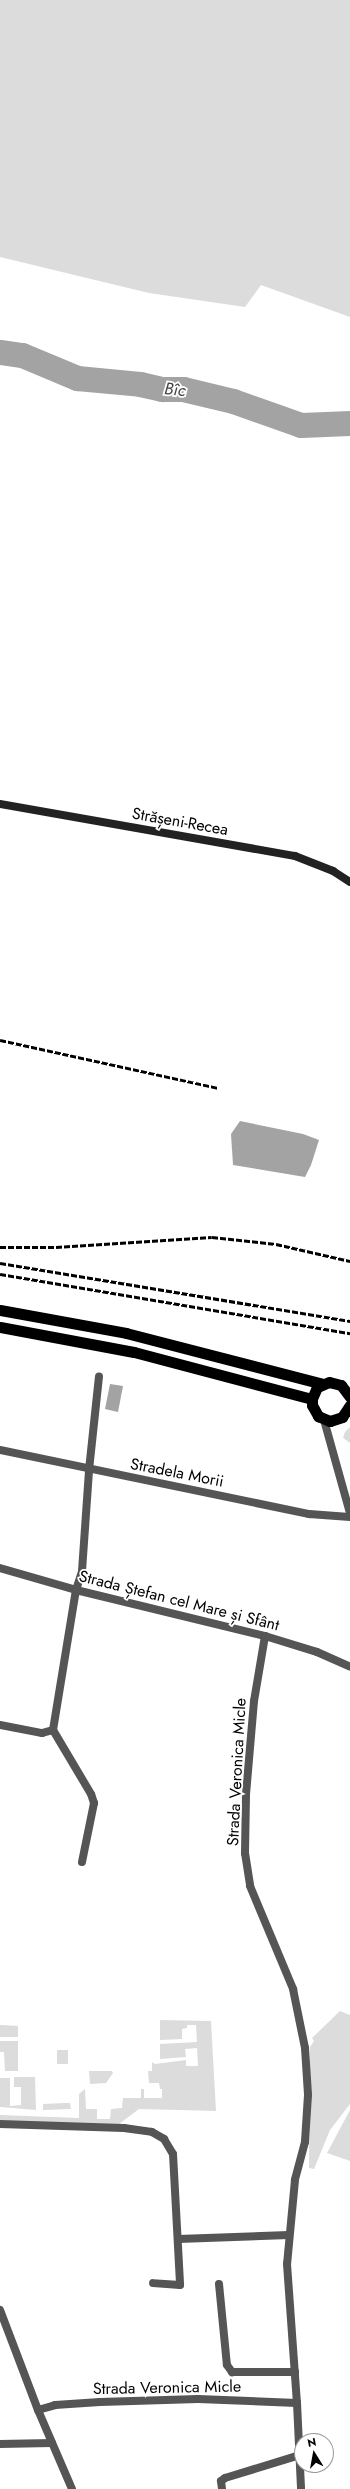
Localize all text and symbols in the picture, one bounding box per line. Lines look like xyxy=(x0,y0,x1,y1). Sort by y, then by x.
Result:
water label: Bîc xyxy=(163,379,187,401)
street label: Strășeni-Recea xyxy=(130,804,230,840)
street label: Stradela Morii xyxy=(129,1455,225,1491)
street label: Strada Ștefan cel Mare și Sfânt xyxy=(77,1567,281,1635)
street label: Strada Veronica Micle xyxy=(224,1697,250,1847)
street label: Strada Veronica Micle xyxy=(93,2377,241,2399)
north arrow xyxy=(294,2433,334,2473)
text: N xyxy=(306,2434,318,2451)

